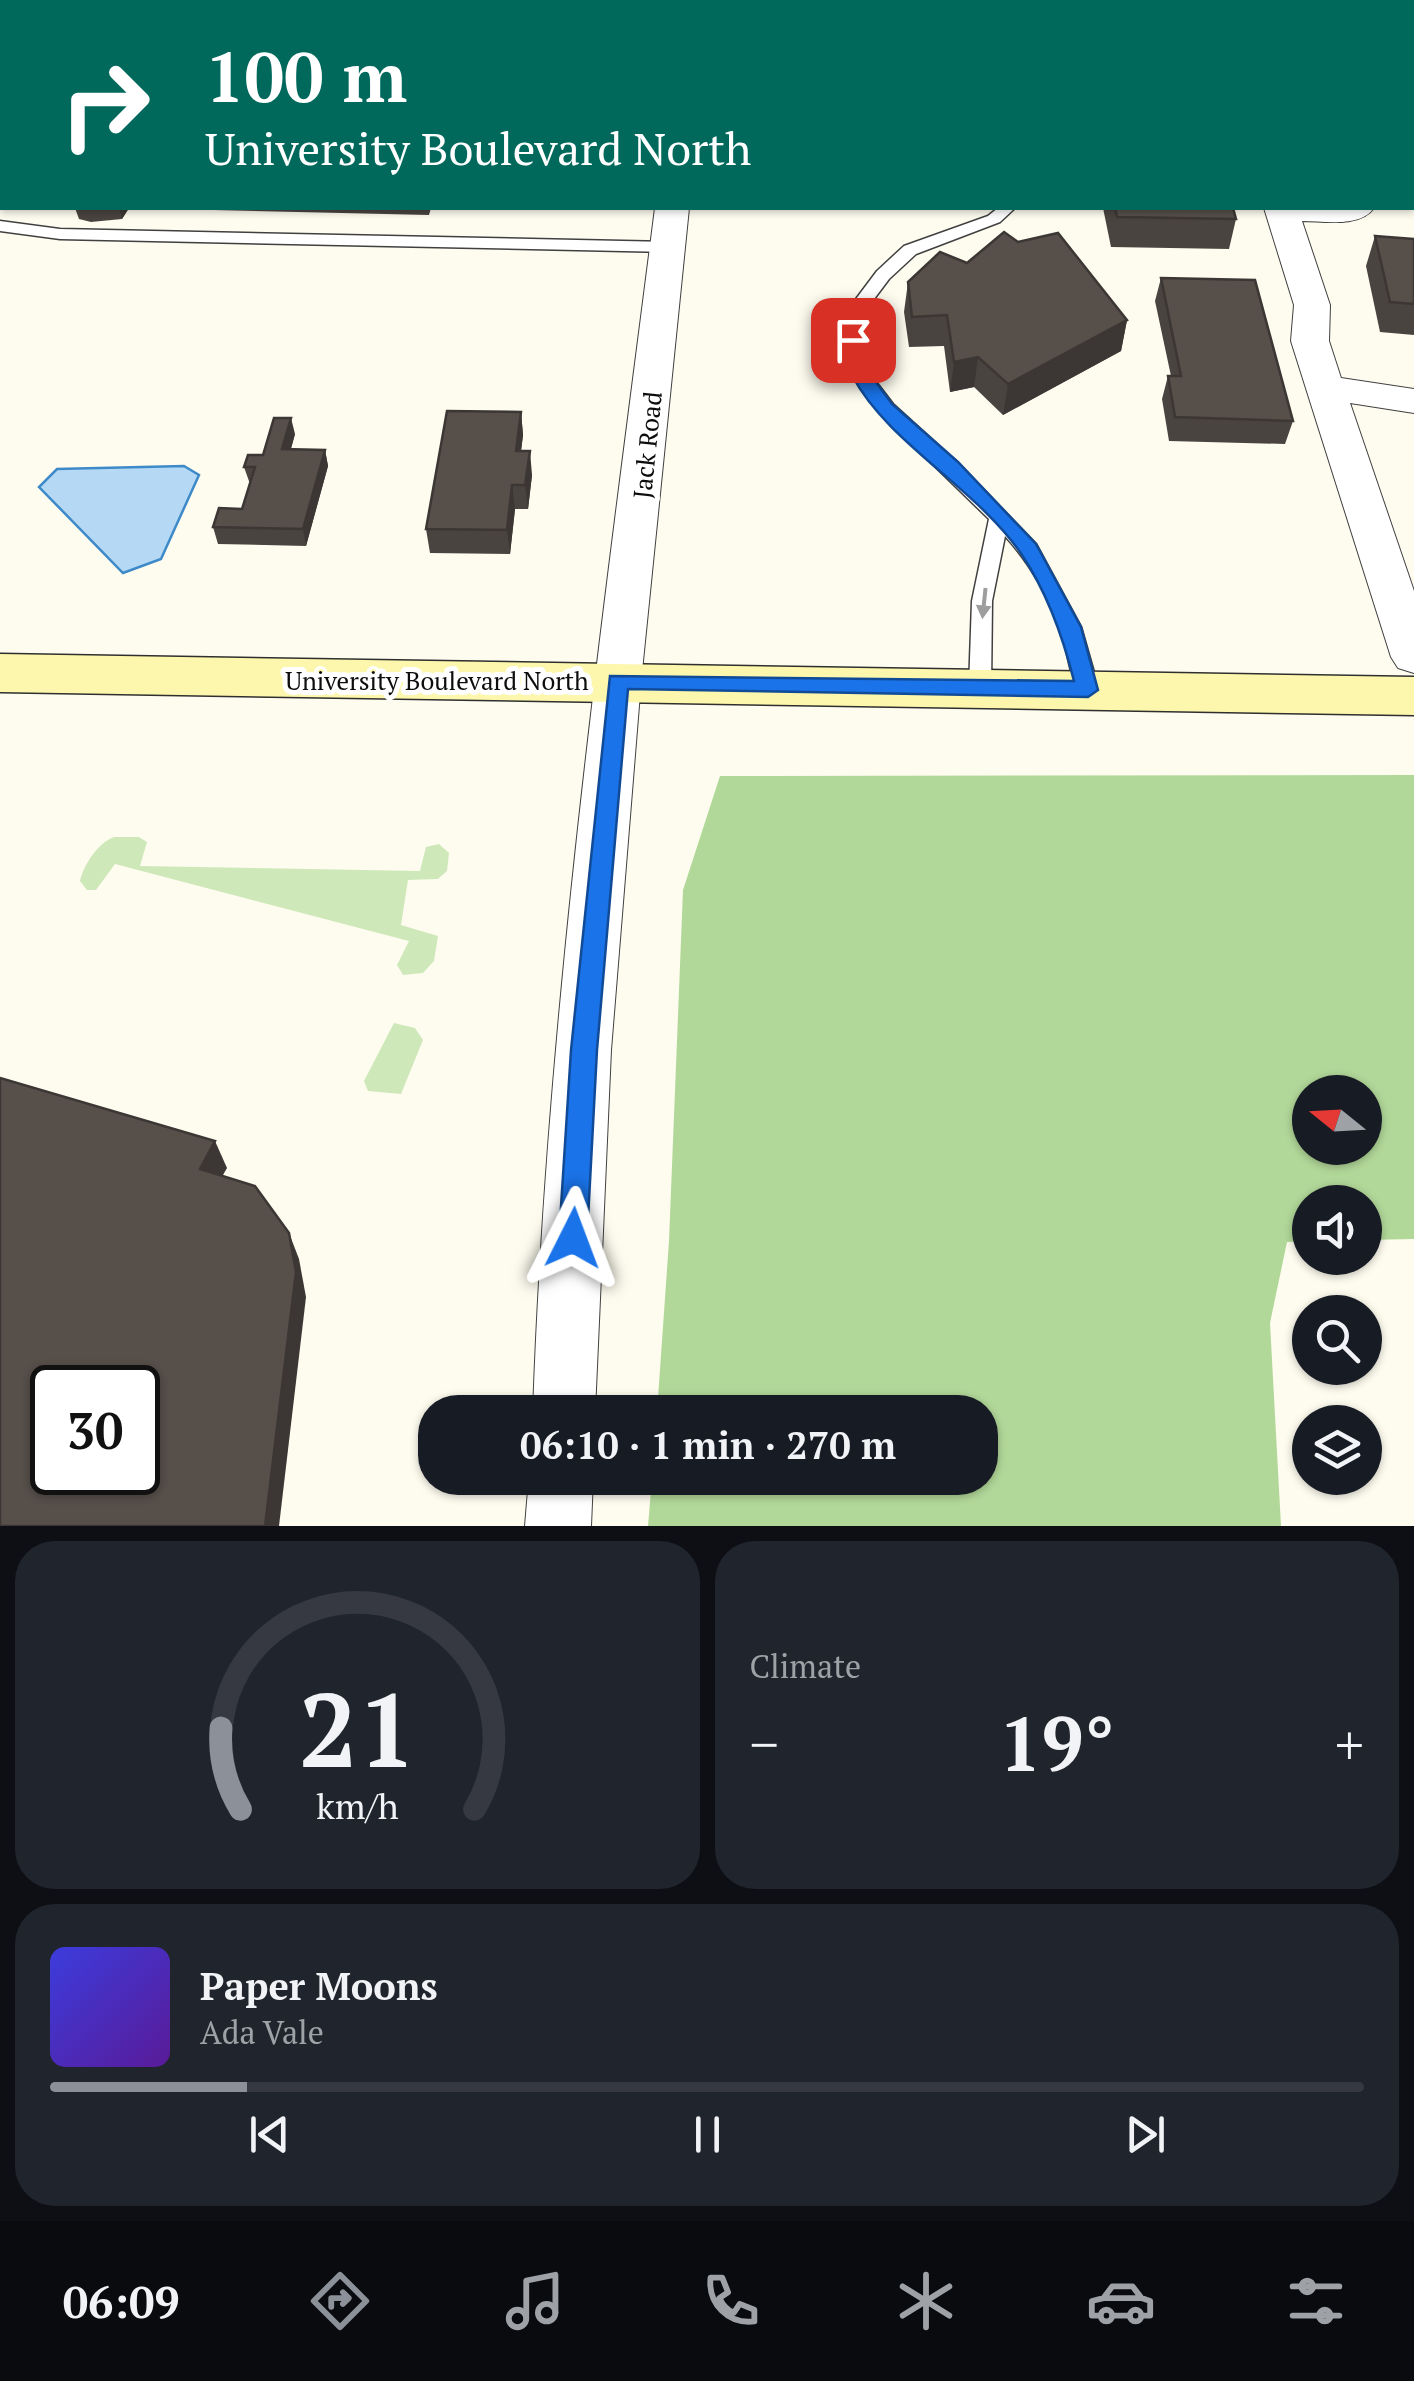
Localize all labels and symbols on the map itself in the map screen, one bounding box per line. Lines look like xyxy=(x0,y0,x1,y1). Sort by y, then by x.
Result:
pin xyxy=(811,298,896,383)
street label: Jack Road xyxy=(625,390,669,500)
one-way arrow xyxy=(975,588,991,620)
street label: University Boulevard North xyxy=(285,664,589,697)
north arrow xyxy=(1292,1075,1382,1165)
position arrow xyxy=(521,1186,625,1290)
speed limit sign: 30 xyxy=(30,1365,160,1495)

